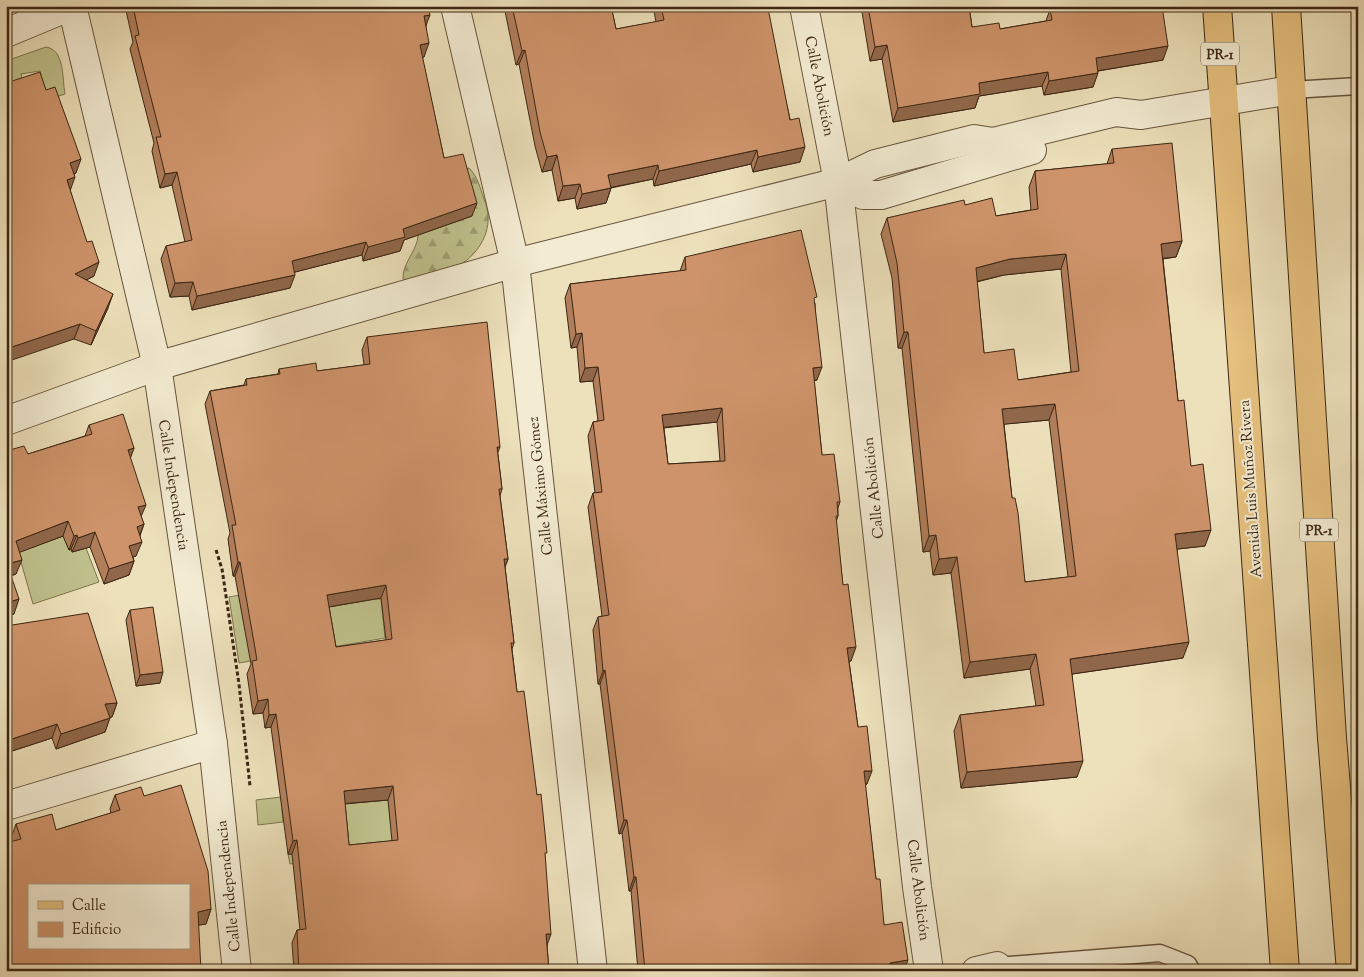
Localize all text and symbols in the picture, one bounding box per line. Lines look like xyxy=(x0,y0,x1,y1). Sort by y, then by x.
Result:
street label: Calle Abolición xyxy=(798,34,839,138)
road number: PR-1 xyxy=(1201,42,1239,66)
street label: Avenida Luis Muñoz Rivera xyxy=(1235,399,1268,579)
street label: Calle Máximo Gómez xyxy=(524,415,559,556)
street label: Calle Independencia xyxy=(152,418,193,552)
street label: Calle Abolición xyxy=(859,436,890,540)
road number: PR-1 xyxy=(1300,518,1338,542)
street label: Calle Independencia xyxy=(212,819,247,953)
street label: Calle Abolición xyxy=(901,838,934,942)
legend xyxy=(28,884,190,950)
text: Calle xyxy=(72,896,106,917)
text: Edificio xyxy=(72,920,121,941)

